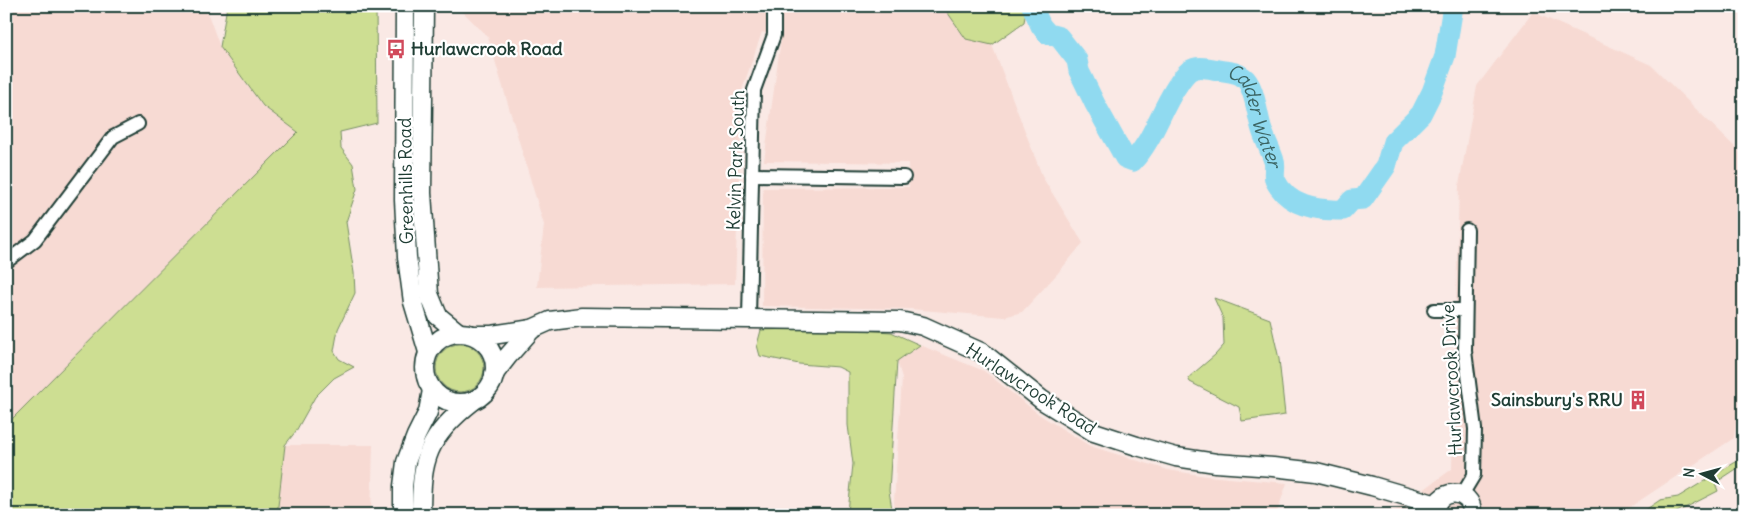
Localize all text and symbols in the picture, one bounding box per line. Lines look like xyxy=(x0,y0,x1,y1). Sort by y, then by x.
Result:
place label: Hurlawcrook Road xyxy=(411,37,563,60)
bus stop icon: Hurlawcrook Road xyxy=(385,38,407,60)
water label: Calder Water xyxy=(1225,59,1287,171)
street label: Kelvin Park South xyxy=(722,89,749,231)
street label: Greenhills Road xyxy=(393,117,418,245)
street label: Hurlawcrook Drive xyxy=(1436,304,1467,456)
street label: Hurlawcrook Road xyxy=(961,338,1101,440)
place label: Sainsbury's RRU xyxy=(1491,388,1623,411)
building icon: Sainsbury's RRU xyxy=(1627,389,1649,411)
north arrow xyxy=(1678,448,1728,498)
text: N xyxy=(1680,467,1699,478)

